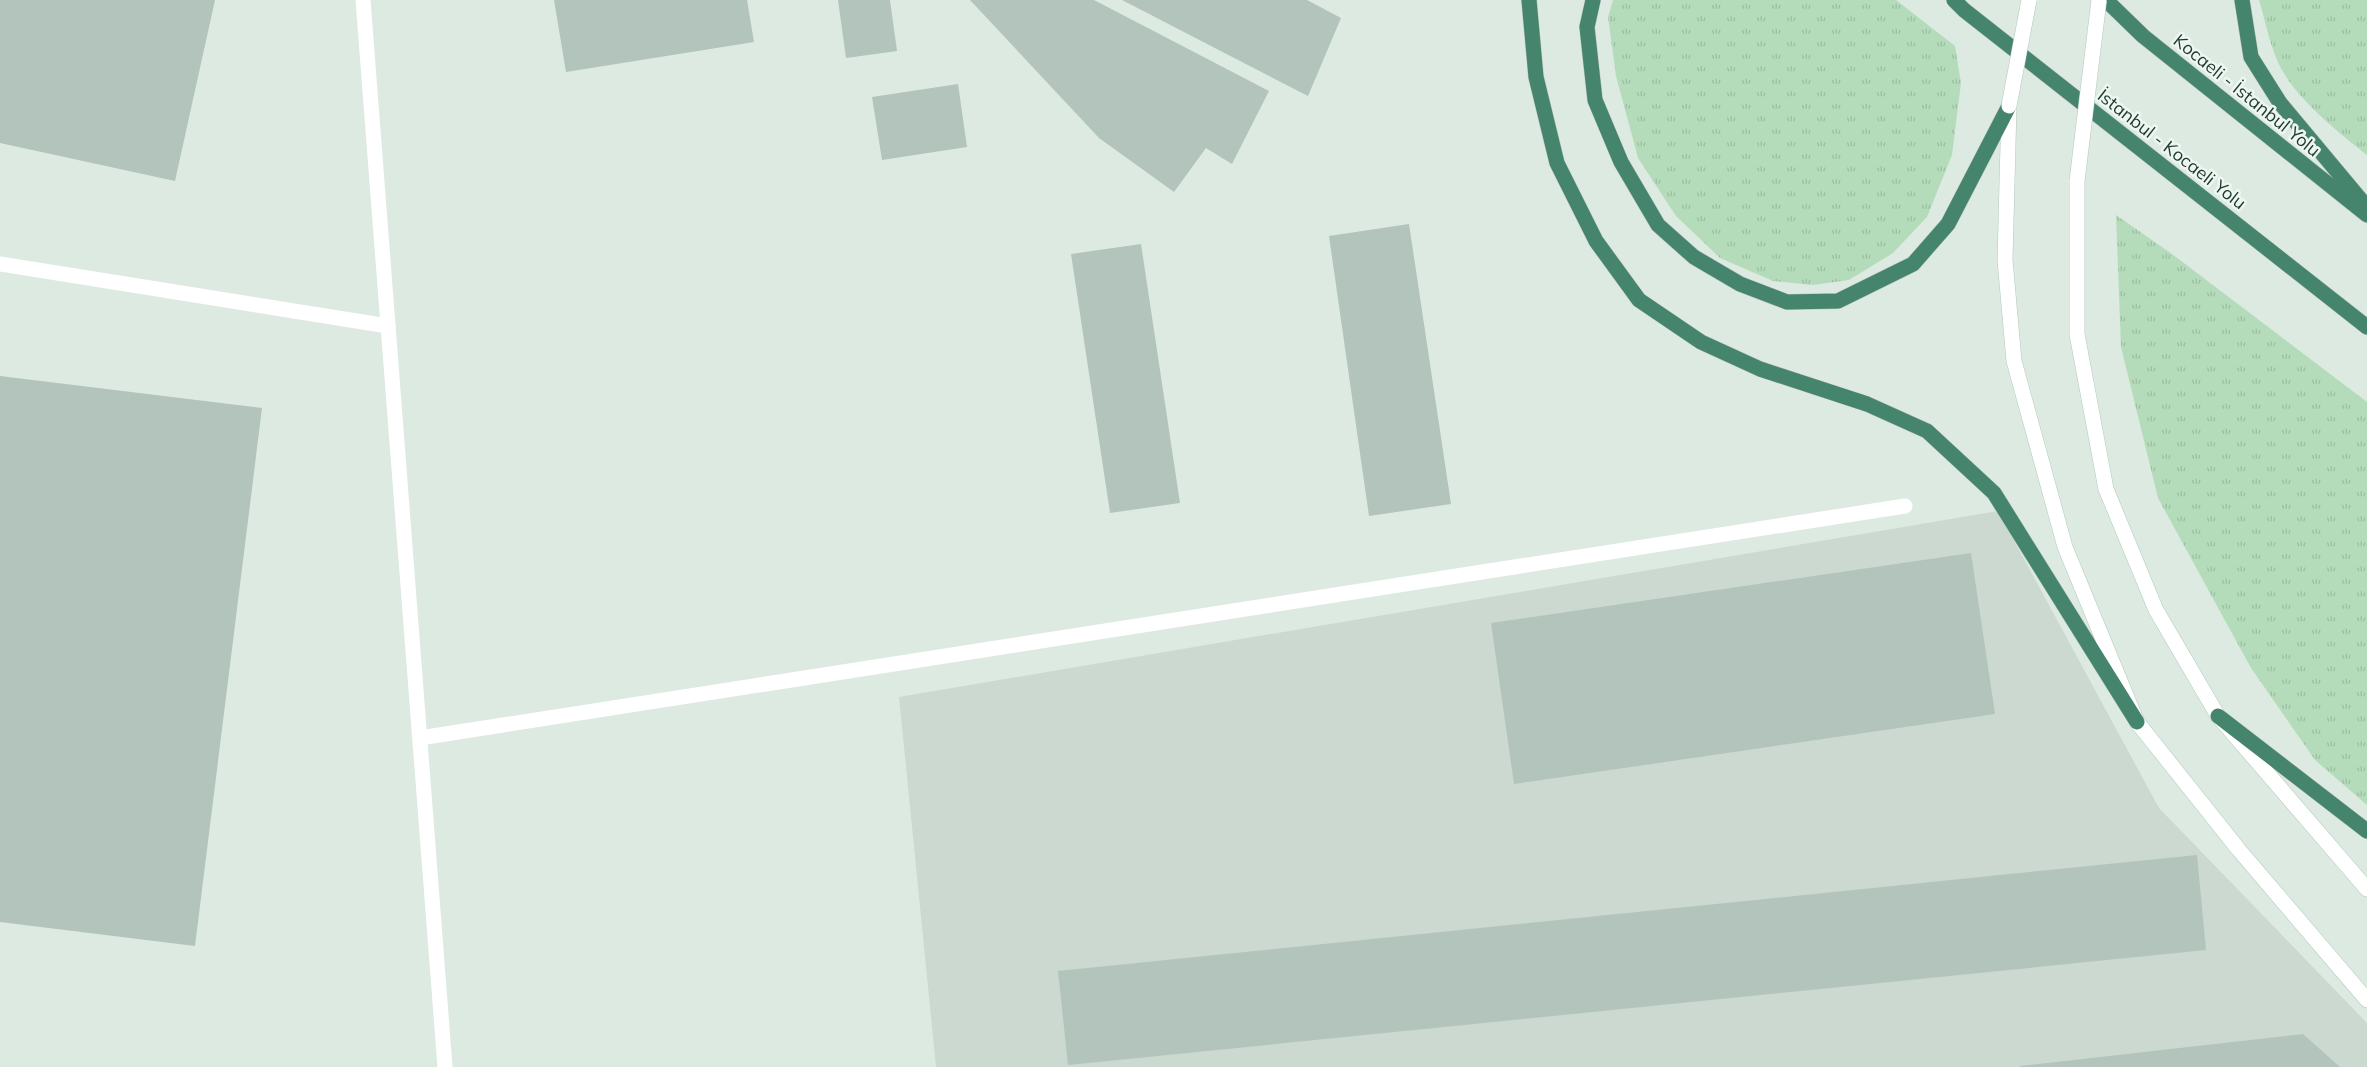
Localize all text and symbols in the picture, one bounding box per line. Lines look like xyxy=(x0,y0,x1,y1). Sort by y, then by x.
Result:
street label: Kocaeli - İstanbul Yolu xyxy=(2169,29,2325,161)
street label: İstanbul - Kocaeli Yolu xyxy=(2093,84,2251,214)

